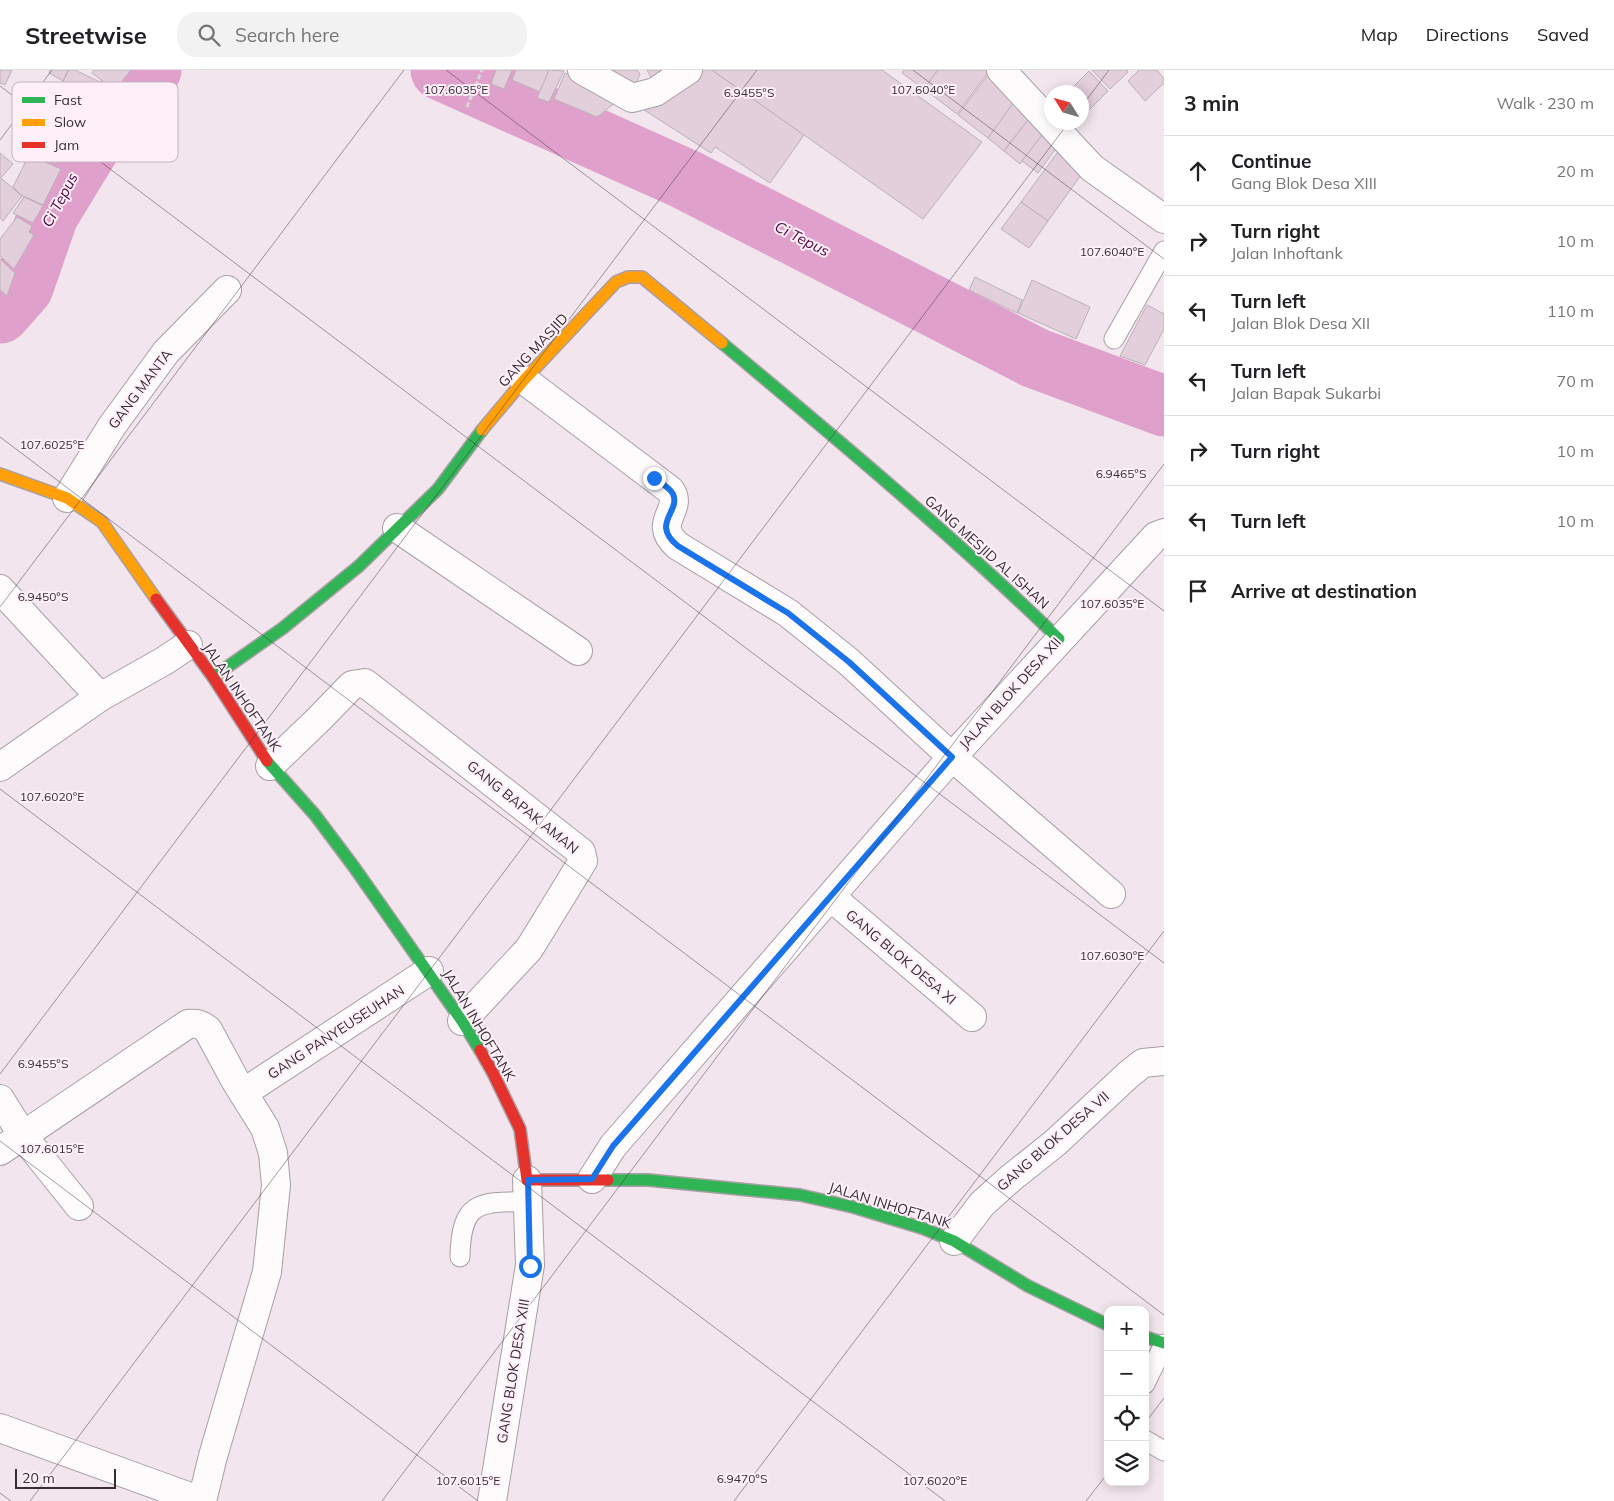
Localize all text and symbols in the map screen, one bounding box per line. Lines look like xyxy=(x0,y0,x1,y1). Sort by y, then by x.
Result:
search box xyxy=(177,12,527,57)
text: Streetwise xyxy=(25,20,147,50)
icon: search xyxy=(195,21,223,49)
text: Search here xyxy=(235,23,339,47)
text: Map xyxy=(1361,23,1398,46)
text: Directions xyxy=(1426,23,1509,46)
text: Saved xyxy=(1537,23,1589,46)
legend xyxy=(12,82,178,162)
text: 107.6035°E xyxy=(424,82,488,97)
text: 107.6040°E xyxy=(891,82,955,97)
text: 6.9455°S xyxy=(724,85,774,100)
north arrow xyxy=(1044,85,1089,130)
text: 3 min xyxy=(1184,90,1239,116)
text: Fast xyxy=(54,91,82,109)
text: Walk · 230 m xyxy=(1496,93,1594,113)
text: Slow xyxy=(54,113,86,131)
text: Jam xyxy=(54,136,79,154)
text: Continue xyxy=(1231,149,1311,173)
icon: ahead xyxy=(1184,157,1212,185)
text: 20 m xyxy=(1557,161,1594,181)
water label: Ci Tepus xyxy=(37,169,82,230)
text: Gang Blok Desa XIII xyxy=(1231,173,1377,193)
water label: Ci Tepus xyxy=(772,217,833,260)
text: Turn right xyxy=(1231,219,1320,243)
icon: right xyxy=(1184,227,1212,255)
text: 10 m xyxy=(1557,231,1594,251)
text: Jalan Inhoftank xyxy=(1231,243,1343,263)
text: 107.6040°E xyxy=(1080,244,1144,259)
text: Turn left xyxy=(1231,289,1306,313)
icon: left xyxy=(1184,297,1212,325)
text: 110 m xyxy=(1547,301,1594,321)
street label: GANG MASJID xyxy=(494,309,572,391)
text: Jalan Blok Desa XII xyxy=(1231,313,1370,333)
street label: GANG MANTA xyxy=(104,345,176,432)
text: Turn left xyxy=(1231,359,1306,383)
icon: left xyxy=(1184,367,1212,395)
text: 70 m xyxy=(1557,371,1594,391)
text: Jalan Bapak Sukarbi xyxy=(1231,383,1381,403)
text: 107.6025°E xyxy=(20,437,84,452)
icon: right xyxy=(1184,437,1212,465)
text: Turn right xyxy=(1231,439,1320,463)
text: 10 m xyxy=(1557,441,1594,461)
text: 6.9465°S xyxy=(1096,466,1146,481)
route end xyxy=(643,467,666,490)
street label: GANG MESJID AL ISHAN xyxy=(921,491,1053,613)
icon: left xyxy=(1184,507,1212,535)
text: Turn left xyxy=(1231,509,1306,533)
text: 10 m xyxy=(1557,511,1594,531)
icon: arrive xyxy=(1184,577,1212,605)
text: Arrive at destination xyxy=(1231,579,1417,603)
text: 6.9450°S xyxy=(18,589,68,604)
text: 107.6035°E xyxy=(1080,596,1144,611)
street label: JALAN BLOK DESA XII xyxy=(955,633,1065,753)
street label: JALAN INHOFTANK xyxy=(199,639,286,756)
street label: GANG BAPAK AMAN xyxy=(463,756,583,858)
text: 107.6020°E xyxy=(20,789,84,804)
street label: GANG BLOK DESA XI xyxy=(842,905,960,1009)
text: 107.6030°E xyxy=(1080,948,1144,963)
street label: JALAN INHOFTANK xyxy=(439,966,520,1085)
street label: GANG PANYEUSEUHAN xyxy=(264,981,408,1083)
text: 6.9455°S xyxy=(18,1056,68,1071)
street label: GANG BLOK DESA VII xyxy=(993,1087,1113,1195)
text: 107.6015°E xyxy=(20,1141,84,1156)
street label: JALAN INHOFTANK xyxy=(827,1178,955,1233)
route start xyxy=(519,1255,542,1278)
street label: GANG BLOK DESA XIII xyxy=(493,1297,533,1445)
map controls xyxy=(1104,1306,1149,1486)
button: + xyxy=(1104,1306,1149,1351)
button: − xyxy=(1104,1351,1149,1396)
button: locate xyxy=(1104,1396,1149,1441)
button: layers xyxy=(1104,1441,1149,1486)
scale bar xyxy=(15,1466,116,1489)
text: 20 m xyxy=(22,1469,55,1487)
text: 6.9470°S xyxy=(717,1471,767,1486)
text: 107.6015°E xyxy=(436,1473,500,1488)
text: 107.6020°E xyxy=(903,1473,967,1488)

